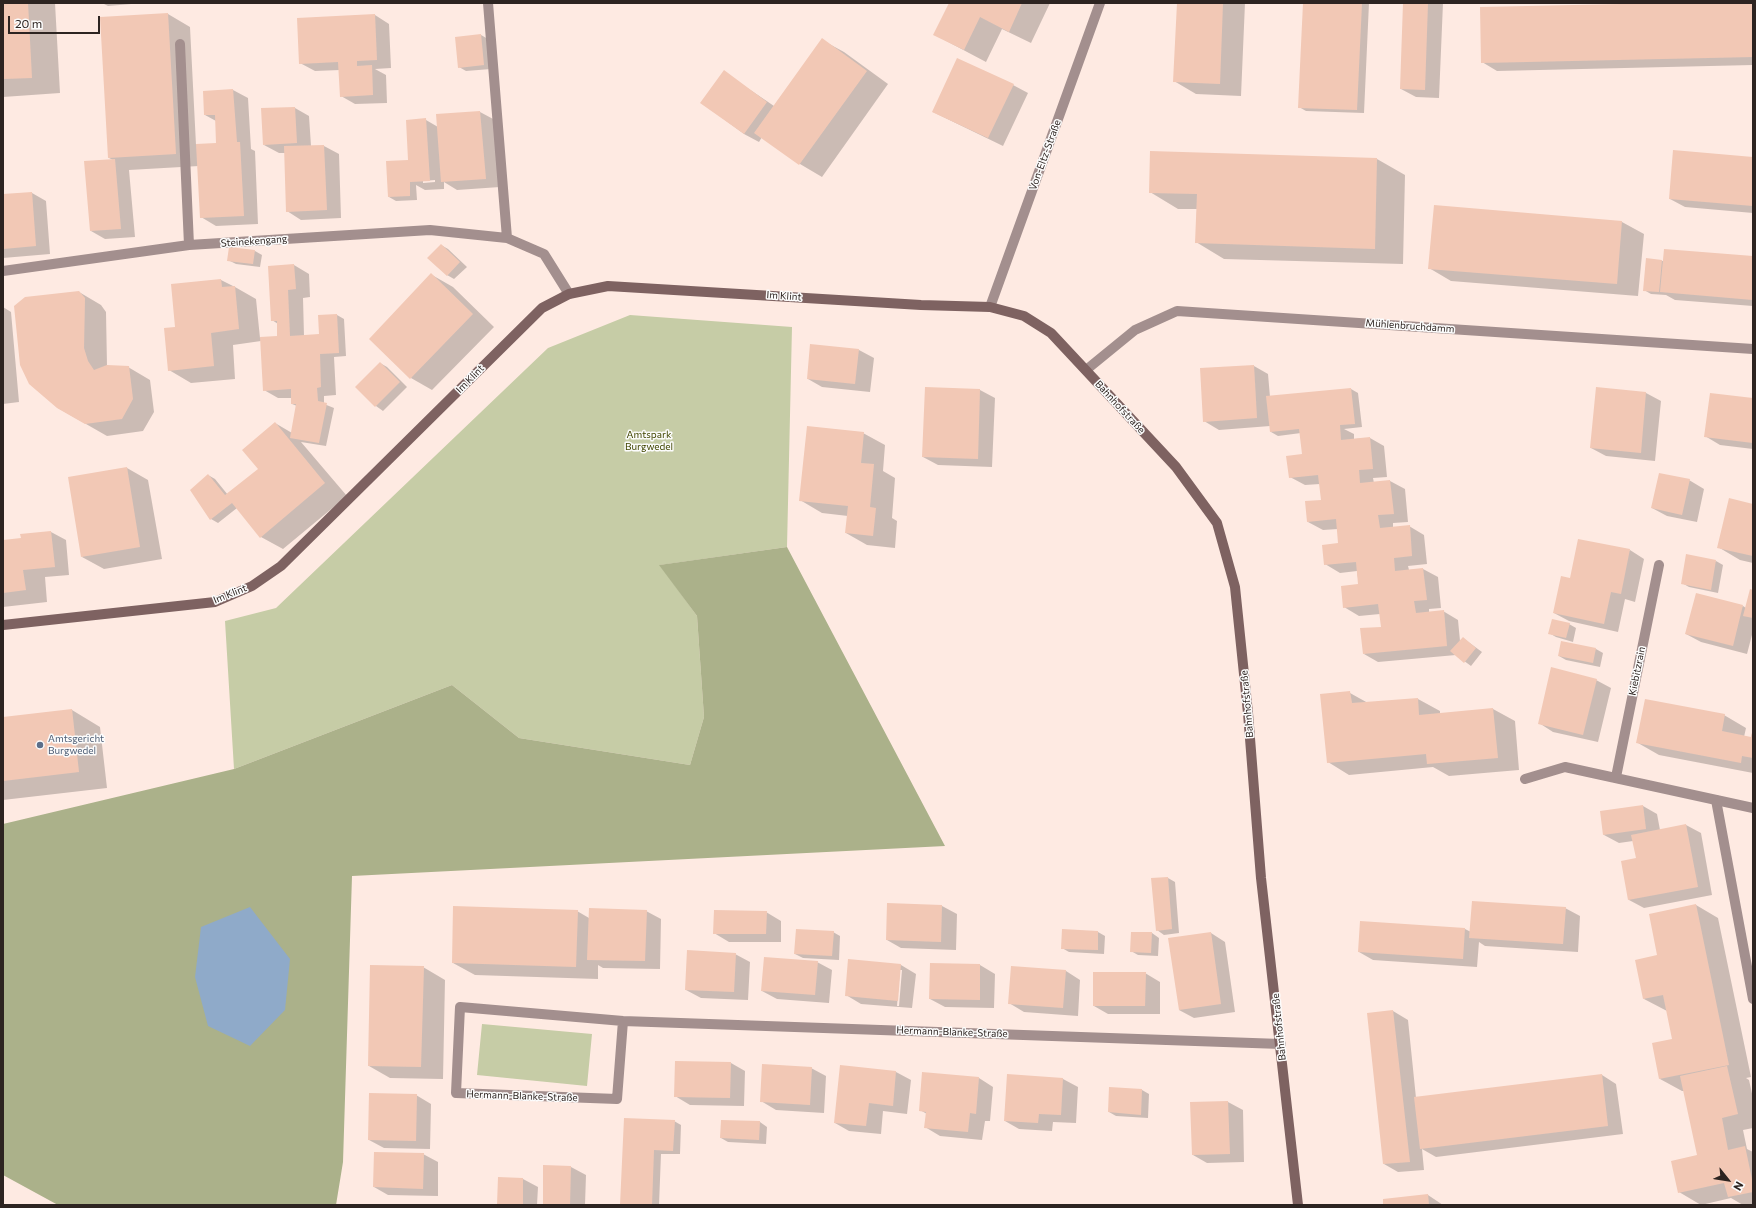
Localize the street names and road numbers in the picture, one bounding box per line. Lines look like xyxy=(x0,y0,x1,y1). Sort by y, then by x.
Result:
street label: Von-Eltz-Straße xyxy=(1027,118,1063,192)
street label: Steinekengang xyxy=(220,233,288,249)
street label: Im Klint xyxy=(766,289,802,303)
street label: Mühlenbruchdamm xyxy=(1365,317,1455,335)
street label: Im Klint xyxy=(453,362,487,396)
street label: Bahnhofstraße xyxy=(1093,378,1147,436)
street label: Im Klint xyxy=(211,582,249,606)
street label: Kiebitzrain xyxy=(1626,646,1648,696)
street label: Bahnhofstraße xyxy=(1238,670,1256,738)
street label: Bahnhofstraße xyxy=(1269,993,1289,1061)
street label: Hermann-Blanke-Straße xyxy=(896,1024,1008,1040)
street label: Hermann-Blanke-Straße xyxy=(466,1088,578,1104)

